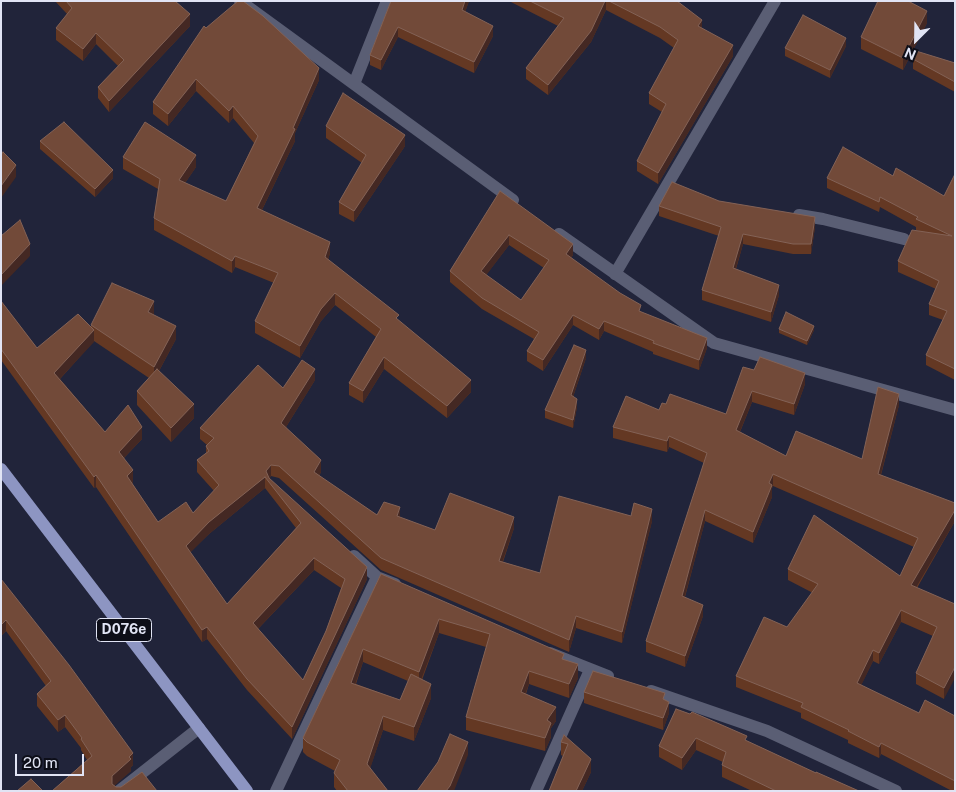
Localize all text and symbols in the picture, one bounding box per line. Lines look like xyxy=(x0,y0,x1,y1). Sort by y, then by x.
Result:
north arrow xyxy=(891,15,941,65)
text: N xyxy=(902,44,918,63)
road number: D076e xyxy=(96,618,152,642)
scale bar xyxy=(18,744,86,776)
text: 20 m xyxy=(23,754,58,771)

